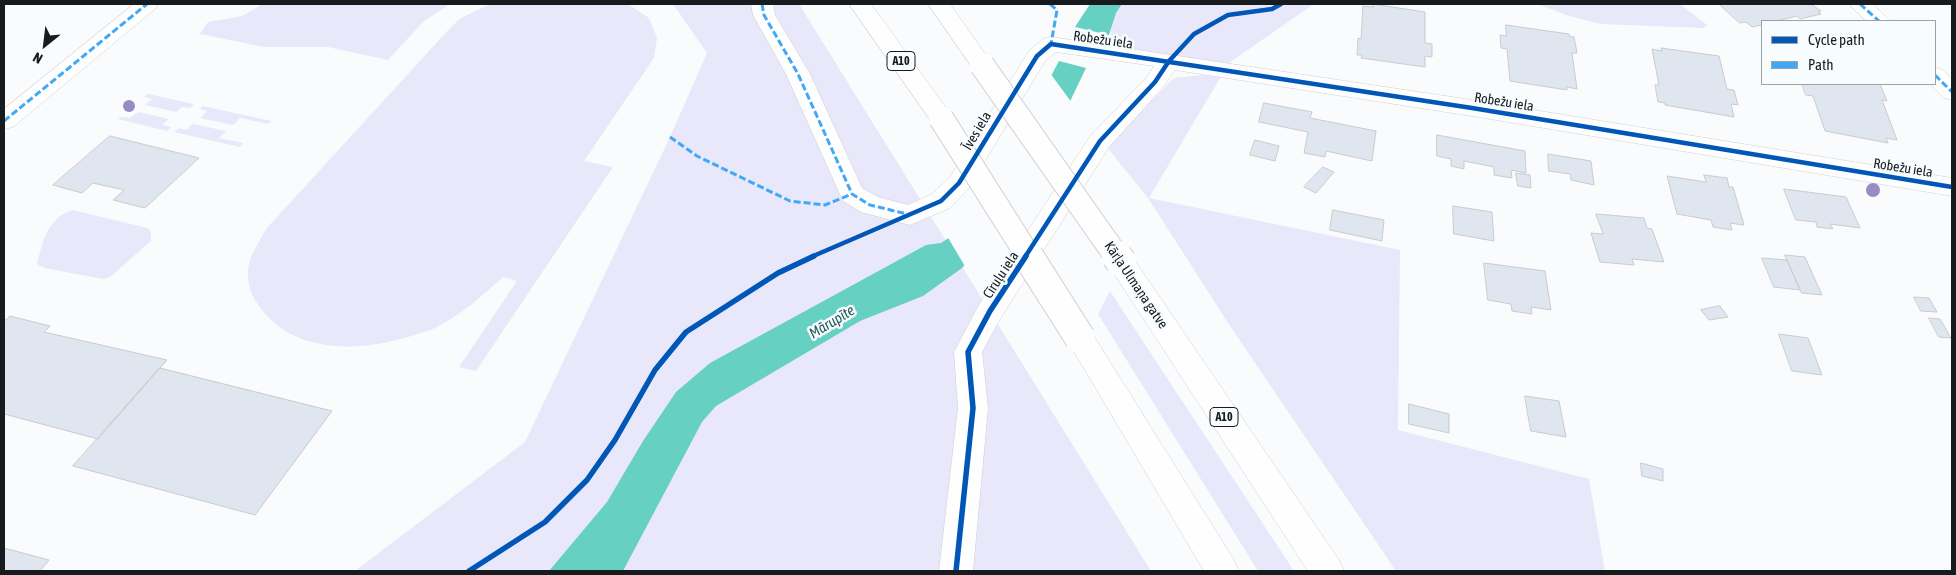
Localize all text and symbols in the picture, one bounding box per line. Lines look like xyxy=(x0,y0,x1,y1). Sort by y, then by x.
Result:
north arrow xyxy=(20,20,70,70)
legend xyxy=(1761,20,1936,85)
street label: Robežu iela xyxy=(1072,28,1134,52)
text: Cycle path xyxy=(1808,31,1865,48)
text: N xyxy=(30,49,45,67)
road number: A10 xyxy=(887,51,915,70)
text: Path xyxy=(1808,56,1834,73)
street label: Robežu iela xyxy=(1473,89,1535,115)
street label: Īves iela xyxy=(959,109,995,153)
street label: Robežu iela xyxy=(1872,155,1934,181)
street label: Kārļa Ulmaņa gatve xyxy=(1101,238,1171,332)
street label: Cīruļu iela xyxy=(980,248,1022,302)
water label: Mārupīte xyxy=(806,301,858,343)
road number: A10 xyxy=(1210,408,1238,427)

